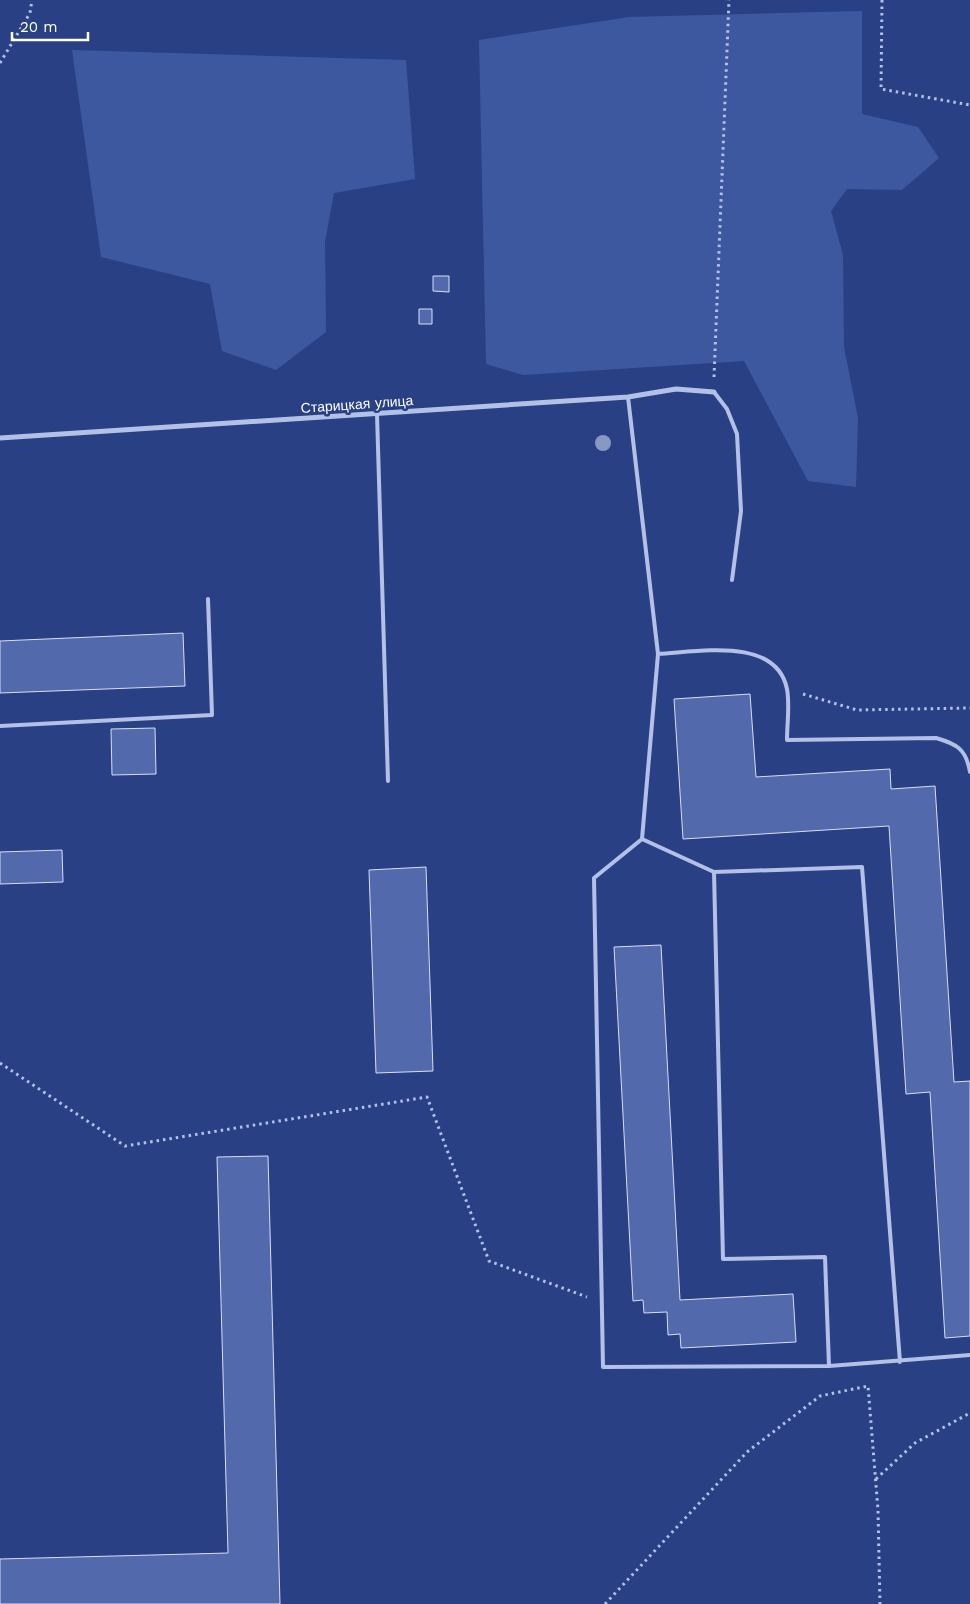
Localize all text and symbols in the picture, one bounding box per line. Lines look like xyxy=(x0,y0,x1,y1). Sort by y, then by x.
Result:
scale bar xyxy=(12,10,89,42)
text: 20 m xyxy=(20,18,58,36)
street label: Старицкая улица xyxy=(300,392,414,416)

